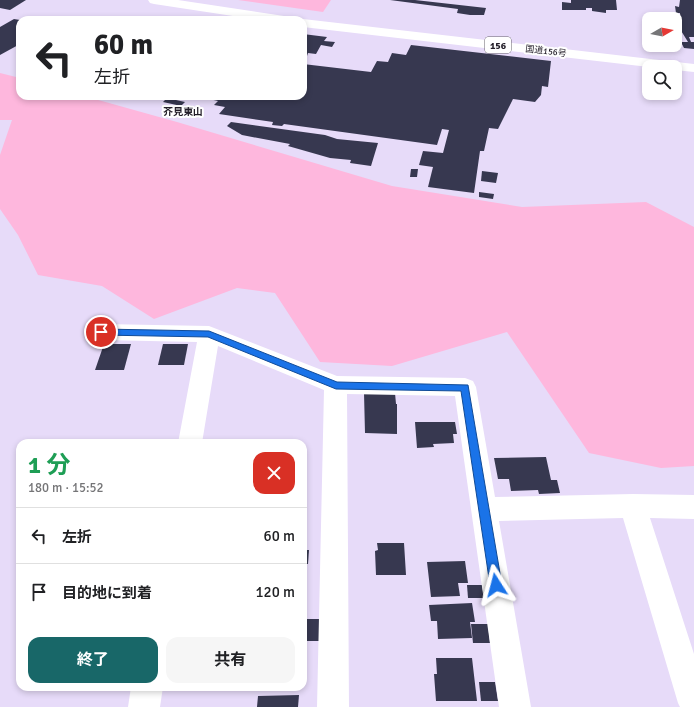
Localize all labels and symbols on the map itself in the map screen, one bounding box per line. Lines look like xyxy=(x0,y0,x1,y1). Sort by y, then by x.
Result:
north arrow xyxy=(642,12,682,52)
road number: 156 xyxy=(485,37,511,53)
street label: 国道156号 xyxy=(525,44,567,59)
district label: 芥見東山 xyxy=(163,106,203,118)
pin xyxy=(84,315,118,349)
position arrow xyxy=(475,564,517,606)

